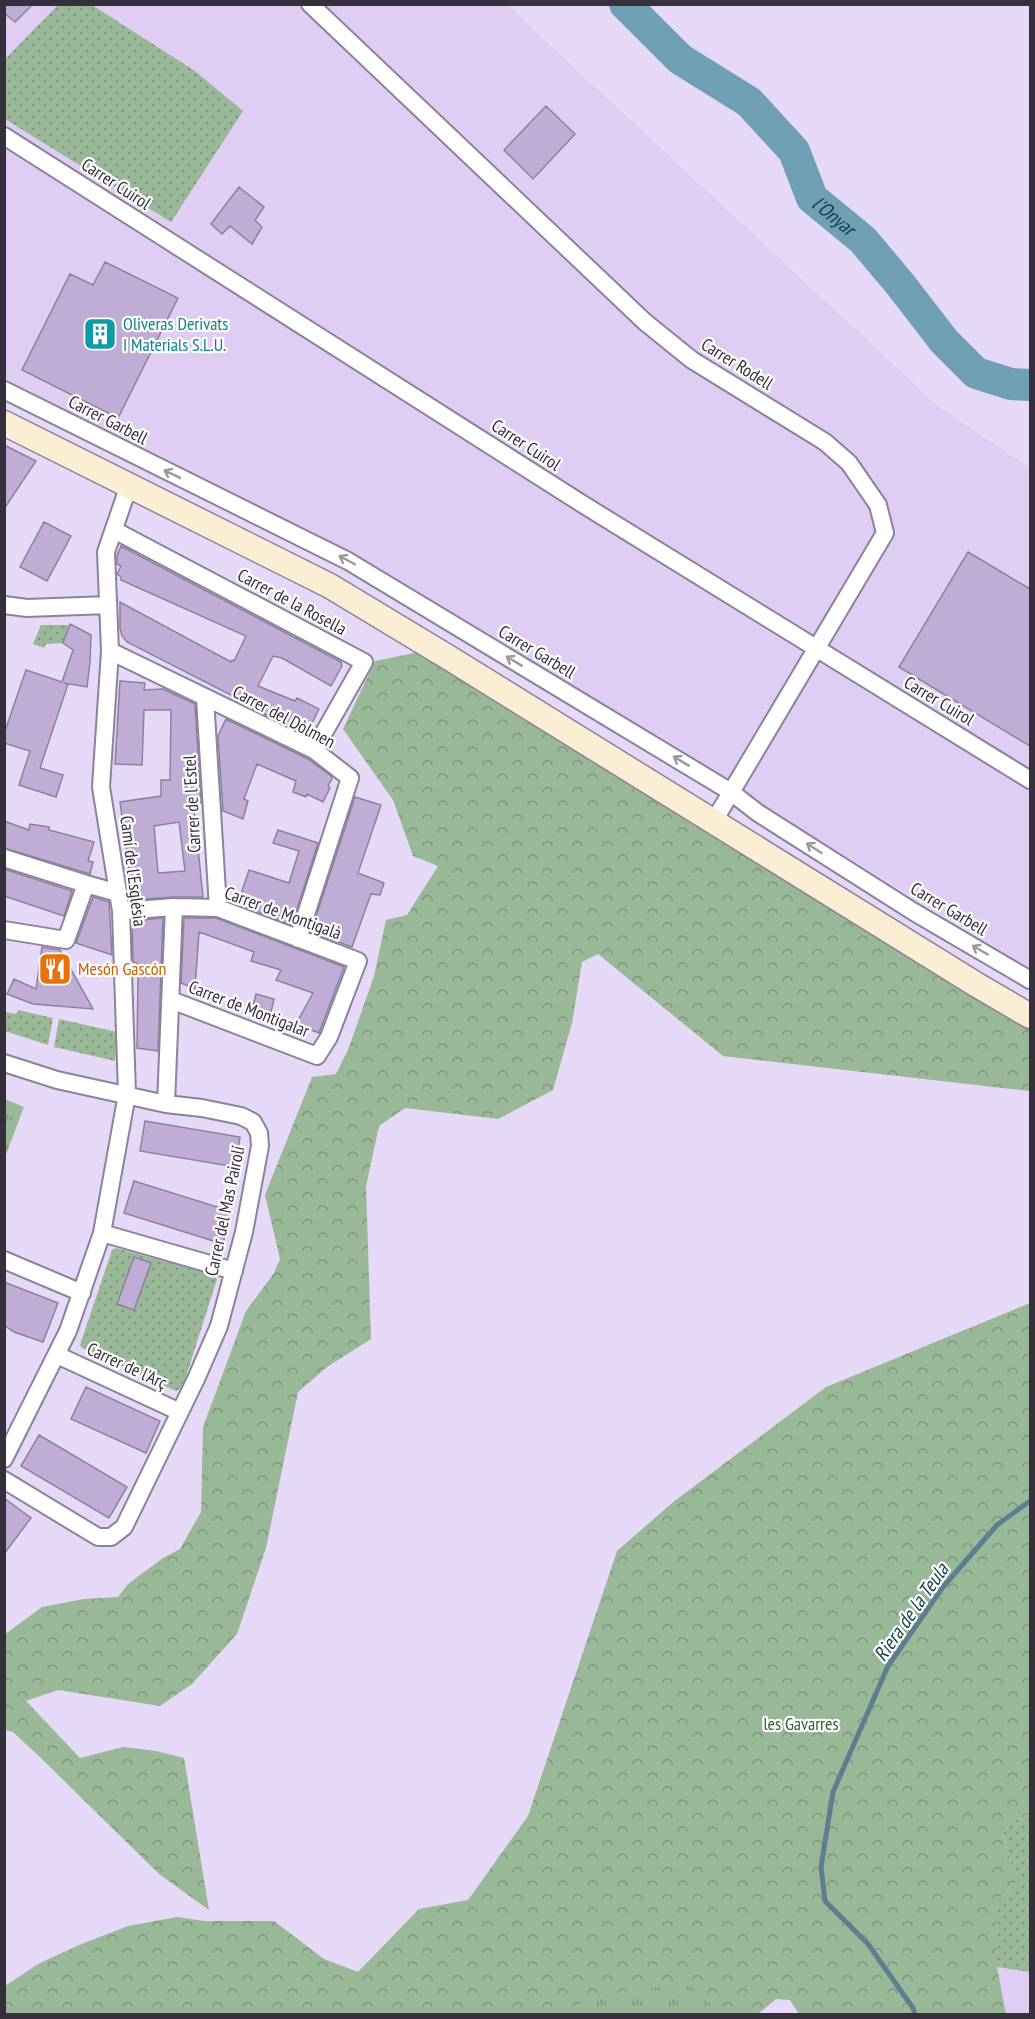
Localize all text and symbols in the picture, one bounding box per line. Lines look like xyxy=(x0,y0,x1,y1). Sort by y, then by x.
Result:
street label: Carrer Cuirol xyxy=(77,153,156,215)
water label: l'Onyar xyxy=(807,190,863,243)
place label: Oliveras Derivats I Materials S.L.U. xyxy=(123,312,228,356)
building icon: Oliveras Derivats I Materials S.L.U. xyxy=(82,316,118,352)
street label: Carrer Rodell xyxy=(697,332,778,395)
street label: Carrer Garbell xyxy=(65,390,152,450)
street label: Carrer Cuirol xyxy=(487,414,566,476)
one-way arrow xyxy=(163,467,181,479)
one-way arrow xyxy=(338,554,356,565)
street label: Carrer de la Rosella xyxy=(234,563,351,640)
street label: Carrer Garbell xyxy=(495,620,581,684)
one-way arrow xyxy=(506,654,523,666)
street label: Carrer Cuirol xyxy=(900,671,979,731)
street label: Carrer del Dòlmen xyxy=(229,680,340,753)
street label: Carrer de l'Estel xyxy=(177,754,206,854)
one-way arrow xyxy=(673,755,690,767)
street label: Camí de l'Església xyxy=(115,814,152,928)
one-way arrow xyxy=(806,842,823,854)
street label: Carrer Garbell xyxy=(907,877,993,941)
street label: Carrer de Montigalà xyxy=(222,881,345,944)
one-way arrow xyxy=(972,944,989,956)
restaurant icon: Mesón Gascón xyxy=(37,951,73,987)
place label: Mesón Gascón xyxy=(78,957,166,980)
street label: Carrer de Montigalar xyxy=(185,975,313,1042)
street label: Carrer del Mas Pairolí xyxy=(199,1144,250,1278)
street label: Carrer de l'Arç xyxy=(83,1337,171,1394)
water label: Riera de la Teula xyxy=(868,1557,955,1666)
park label: les Gavarres xyxy=(763,1712,839,1735)

